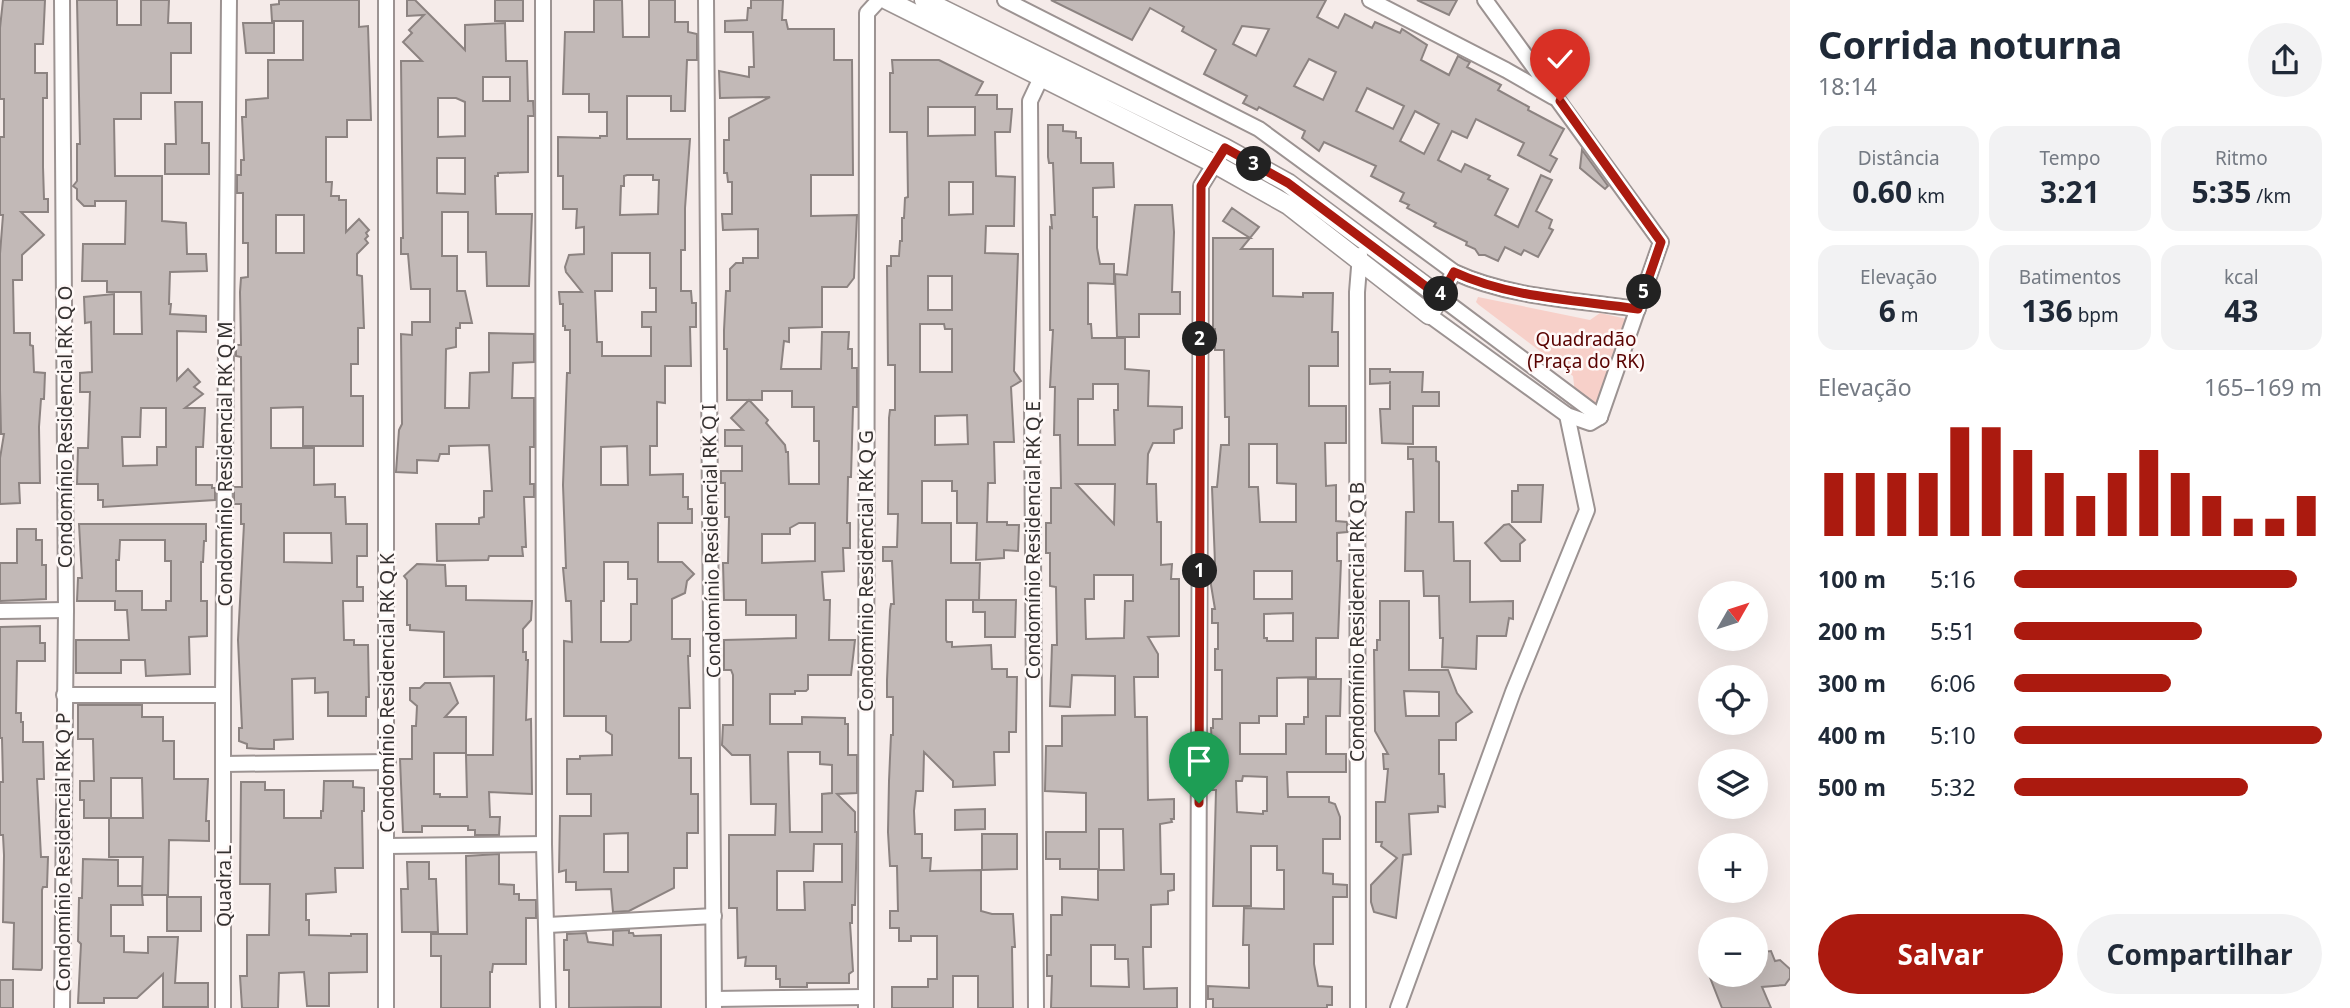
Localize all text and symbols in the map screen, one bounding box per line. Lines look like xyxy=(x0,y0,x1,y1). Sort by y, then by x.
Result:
text: Corrida noturna xyxy=(1818,18,2122,70)
button: share xyxy=(2248,23,2322,97)
pin xyxy=(1530,29,1590,101)
icon: check xyxy=(1541,40,1579,78)
text: 18:14 xyxy=(1818,70,1877,102)
text: Distância xyxy=(1858,145,1940,171)
text: Tempo xyxy=(2040,145,2100,171)
text: Ritmo xyxy=(2215,145,2268,171)
pin: 3 xyxy=(1236,146,1272,182)
text: 3 xyxy=(1248,150,1259,176)
text: 0.60 xyxy=(1852,171,1912,212)
text: 3:21 xyxy=(2040,171,2100,212)
text: 5:35 xyxy=(2191,171,2251,212)
text: km xyxy=(1912,183,1945,209)
text: /km xyxy=(2251,183,2291,209)
text: Elevação xyxy=(1860,264,1937,290)
text: Batimentos xyxy=(2019,264,2121,290)
text: kcal xyxy=(2224,264,2259,290)
pin: 5 xyxy=(1626,274,1662,310)
pin: 4 xyxy=(1424,276,1458,312)
text: 5 xyxy=(1638,278,1649,304)
text: 4 xyxy=(1435,280,1446,306)
street label: Condomínio Residencial RK Q O xyxy=(52,286,78,568)
text: 6 xyxy=(1879,290,1896,331)
text: 136 xyxy=(2021,290,2073,331)
text: 43 xyxy=(2224,290,2258,331)
text: m xyxy=(1896,302,1919,328)
text: bpm xyxy=(2073,302,2119,328)
street label: Condomínio Residencial RK Q M xyxy=(212,322,238,606)
pin: 2 xyxy=(1182,322,1218,356)
text: 2 xyxy=(1194,325,1205,351)
park label: Quadradão (Praça do RK) xyxy=(1527,326,1645,374)
text: Elevação xyxy=(1818,371,1912,403)
text: 165–169 m xyxy=(2204,371,2322,403)
street label: Condomínio Residencial RK Q E xyxy=(1020,401,1046,679)
street label: Condomínio Residencial RK Q I xyxy=(696,404,726,678)
street label: Condomínio Residencial RK Q G xyxy=(853,430,879,712)
street label: Condomínio Residencial RK Q B xyxy=(1344,482,1370,762)
street label: Condomínio Residencial RK Q K xyxy=(374,553,400,833)
pin: 1 xyxy=(1182,554,1218,588)
text: 1 xyxy=(1194,557,1205,583)
text: 100 m xyxy=(1818,563,1886,595)
text: 5:16 xyxy=(1930,563,1976,595)
north arrow xyxy=(1698,581,1768,651)
map controls xyxy=(1698,581,1768,987)
text: 200 m xyxy=(1818,615,1886,647)
text: 5:51 xyxy=(1930,615,1976,647)
button: locate xyxy=(1698,665,1768,735)
text: 300 m xyxy=(1818,667,1886,699)
text: 6:06 xyxy=(1930,667,1976,699)
street label: Condomínio Residencial RK Q P xyxy=(50,712,76,992)
text: 400 m xyxy=(1818,719,1886,751)
text: 5:10 xyxy=(1930,719,1976,751)
pin xyxy=(1169,731,1229,803)
icon: arrive xyxy=(1180,742,1218,780)
button: layers xyxy=(1698,749,1768,819)
text: 500 m xyxy=(1818,771,1886,803)
text: 5:32 xyxy=(1930,771,1976,803)
button: + xyxy=(1698,833,1768,903)
street label: Quadra L xyxy=(211,845,237,927)
button: Salvar xyxy=(1818,914,2063,994)
button: Compartilhar xyxy=(2077,914,2322,994)
button: − xyxy=(1698,917,1768,987)

